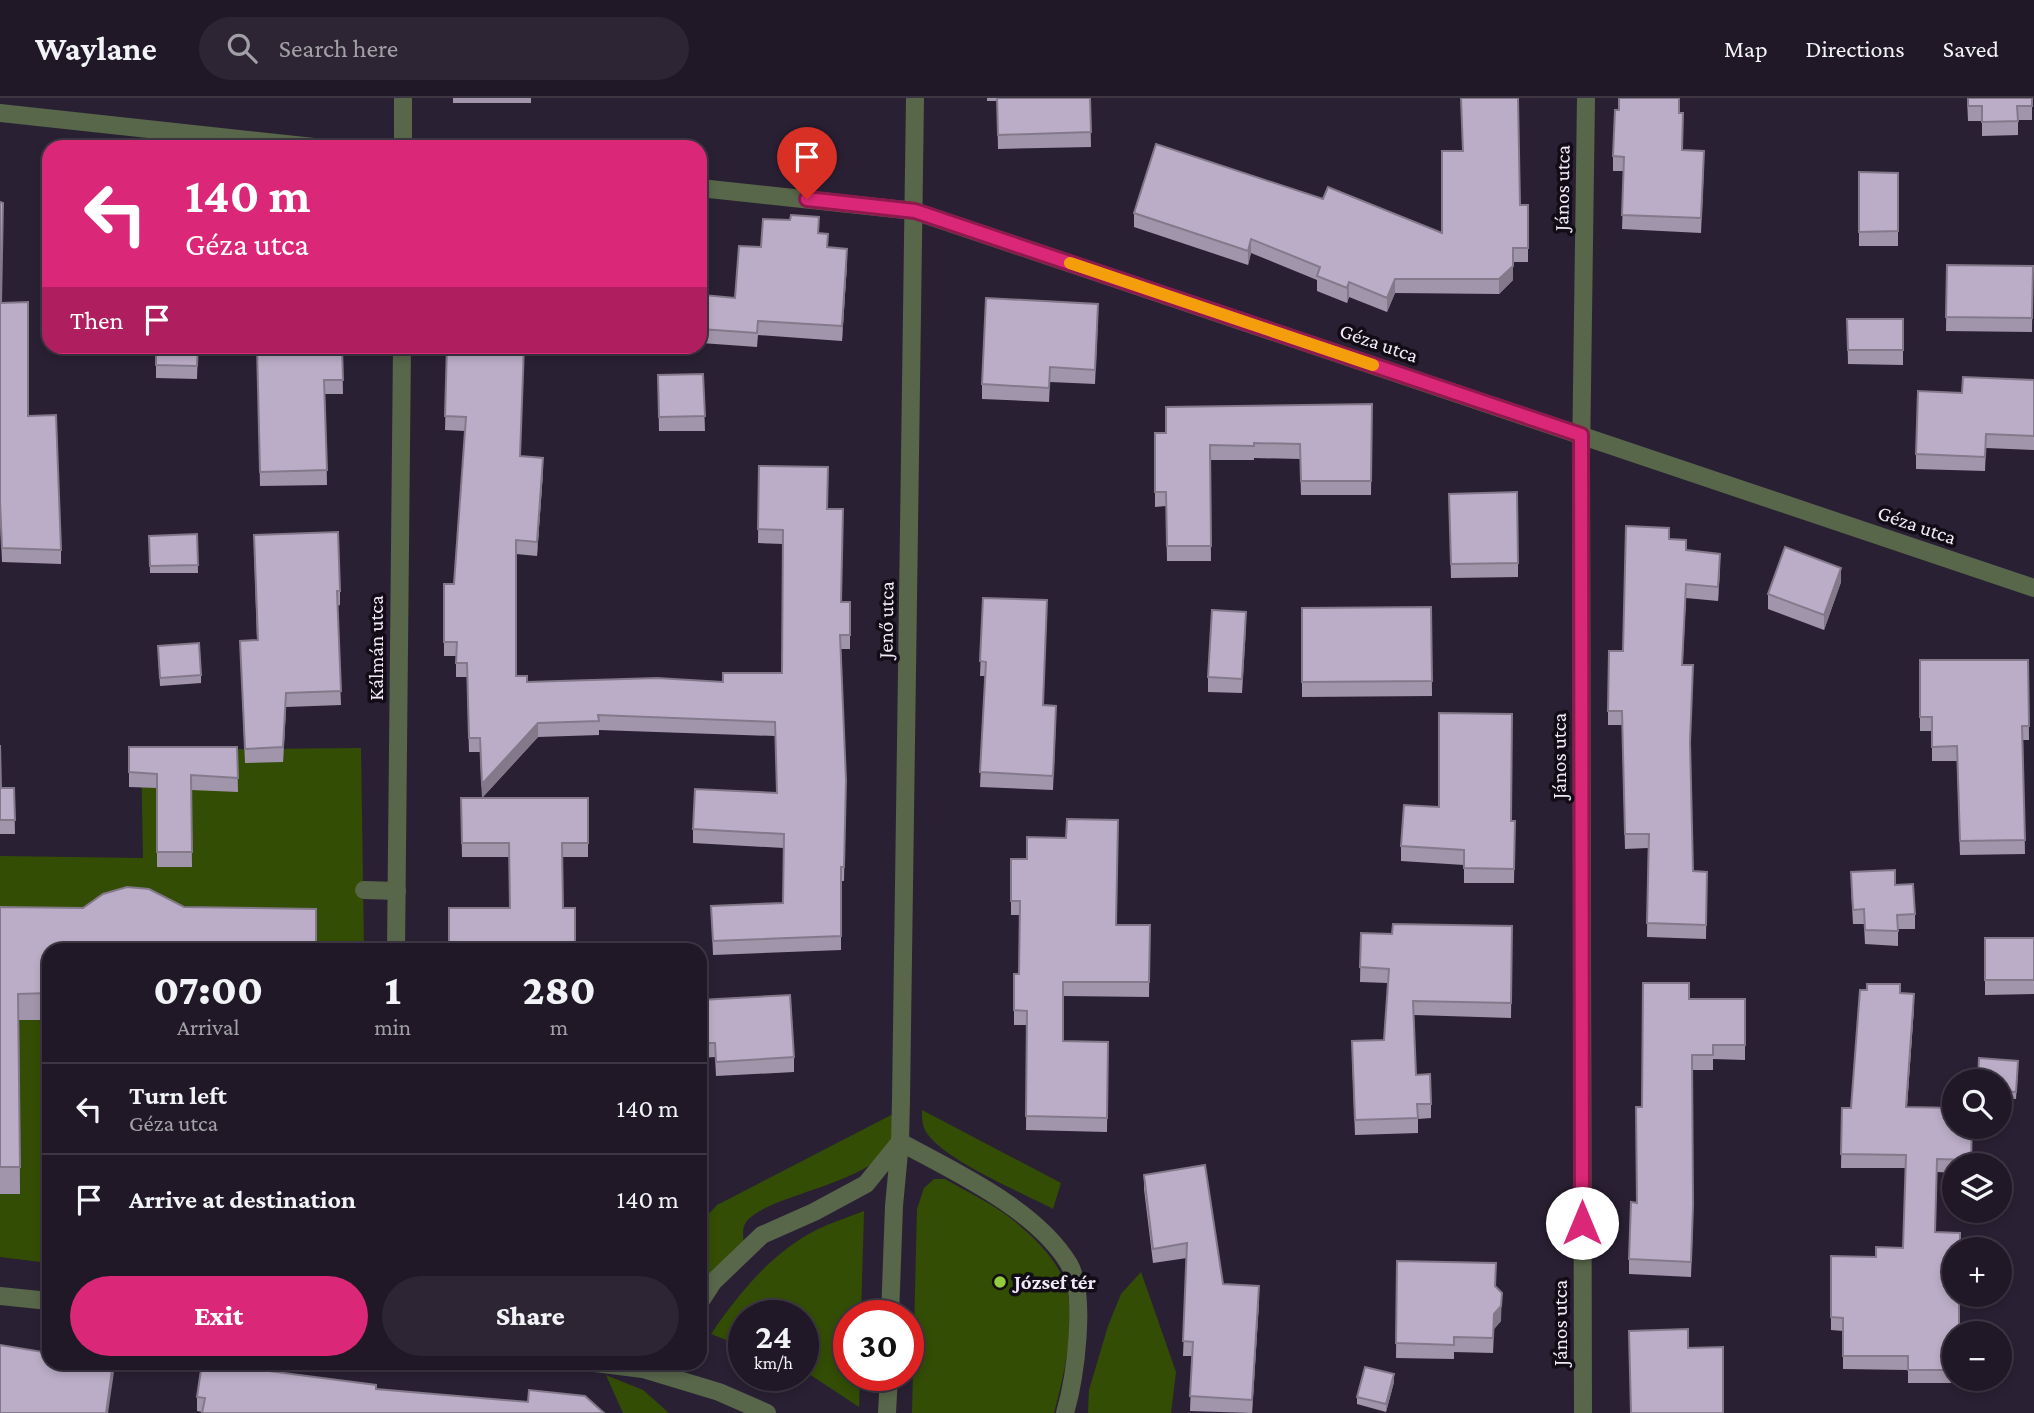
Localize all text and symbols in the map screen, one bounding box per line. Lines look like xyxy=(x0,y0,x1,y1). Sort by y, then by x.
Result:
search box xyxy=(199,17,689,80)
icon: search xyxy=(223,29,261,67)
text: Waylane xyxy=(35,30,157,67)
text: Search here xyxy=(279,34,398,63)
text: Map xyxy=(1724,35,1768,62)
text: Directions xyxy=(1806,35,1905,62)
text: Saved xyxy=(1943,35,1999,62)
pin xyxy=(777,127,837,199)
icon: arrive xyxy=(788,138,826,176)
street label: János utca xyxy=(1549,144,1575,233)
icon: left xyxy=(70,168,161,259)
text: 140 m xyxy=(185,168,310,223)
text: Géza utca xyxy=(185,226,309,262)
icon: arrive xyxy=(138,301,176,339)
text: Then xyxy=(70,306,124,335)
street label: Géza utca xyxy=(1337,318,1422,368)
street label: Géza utca xyxy=(1875,500,1960,550)
street label: Jenő utca xyxy=(873,581,899,661)
street label: Kálmán utca xyxy=(364,595,388,701)
street label: János utca xyxy=(1547,713,1571,801)
text: 07:00 xyxy=(153,966,263,1013)
text: 1 xyxy=(385,966,401,1013)
text: 280 xyxy=(522,966,596,1013)
text: Arrival xyxy=(177,1014,239,1040)
text: min xyxy=(374,1014,411,1040)
text: m xyxy=(550,1014,568,1040)
map controls xyxy=(1942,1069,2012,1391)
button: search xyxy=(1942,1069,2012,1139)
text: Turn left xyxy=(129,1081,227,1110)
icon: left xyxy=(70,1090,108,1128)
text: 140 m xyxy=(617,1094,679,1123)
text: Géza utca xyxy=(129,1110,218,1136)
button: layers xyxy=(1942,1153,2012,1223)
icon: arrive xyxy=(70,1181,108,1219)
text: Arrive at destination xyxy=(129,1185,356,1214)
text: 140 m xyxy=(617,1185,679,1214)
position arrow xyxy=(1545,1186,1619,1260)
button: + xyxy=(1942,1237,2012,1307)
place label: József tér xyxy=(1012,1270,1097,1294)
marker: József tér xyxy=(992,1274,1008,1290)
button: Exit xyxy=(70,1276,368,1356)
button: Share xyxy=(382,1276,679,1356)
street label: János utca xyxy=(1548,1280,1572,1368)
speed limit sign: 30 xyxy=(833,1300,924,1391)
text: 24 xyxy=(755,1317,792,1356)
button: − xyxy=(1942,1321,2012,1391)
text: km/h xyxy=(754,1353,793,1373)

